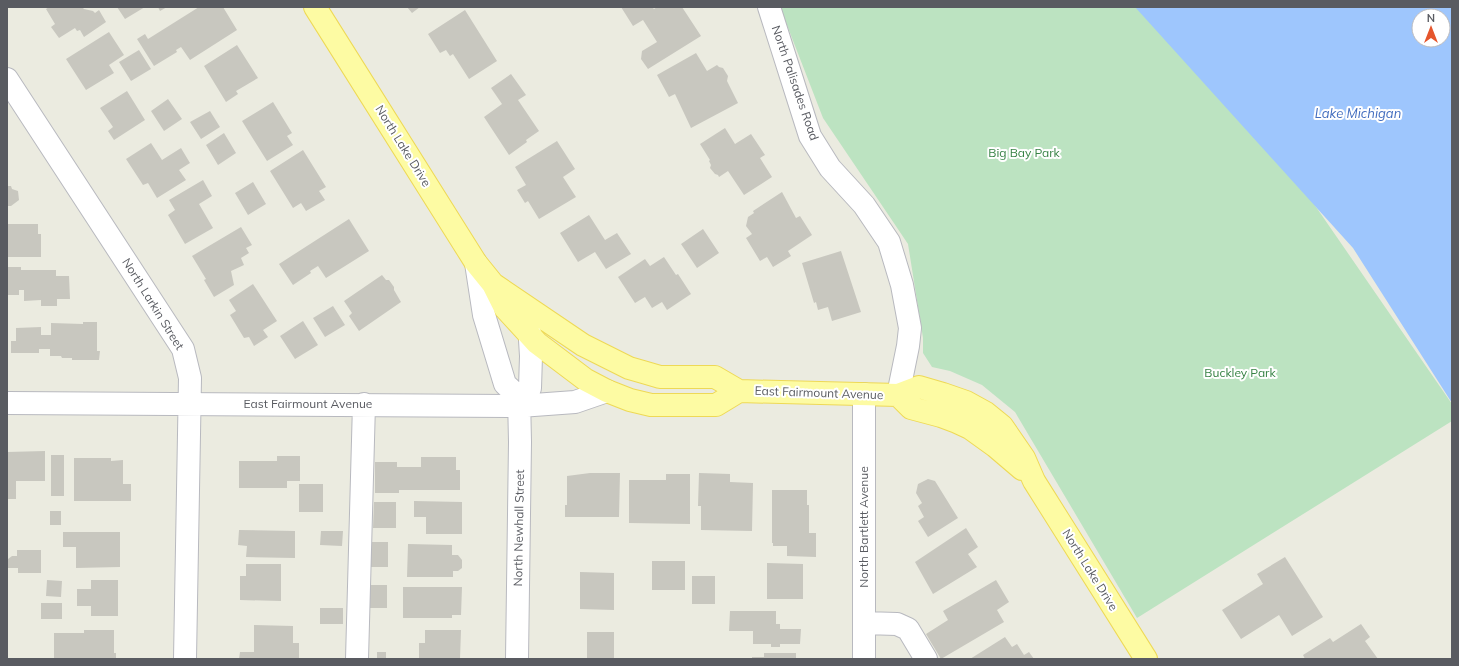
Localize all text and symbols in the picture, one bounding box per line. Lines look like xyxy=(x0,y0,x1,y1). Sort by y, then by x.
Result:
north arrow xyxy=(1411,8,1451,48)
text: N xyxy=(1427,11,1435,25)
street label: North Palisades Road xyxy=(769,23,822,142)
street label: North Lake Drive xyxy=(372,102,435,189)
water label: Lake Michigan xyxy=(1315,105,1401,121)
park label: Big Bay Park xyxy=(988,145,1061,160)
street label: North Larkin Street xyxy=(119,255,188,352)
park label: Buckley Park xyxy=(1204,365,1276,380)
street label: East Fairmount Avenue xyxy=(754,383,884,402)
street label: East Fairmount Avenue xyxy=(244,396,372,411)
street label: North Bartlett Avenue xyxy=(856,466,871,588)
street label: North Newhall Street xyxy=(510,469,527,587)
street label: North Lake Drive xyxy=(1059,526,1122,613)

